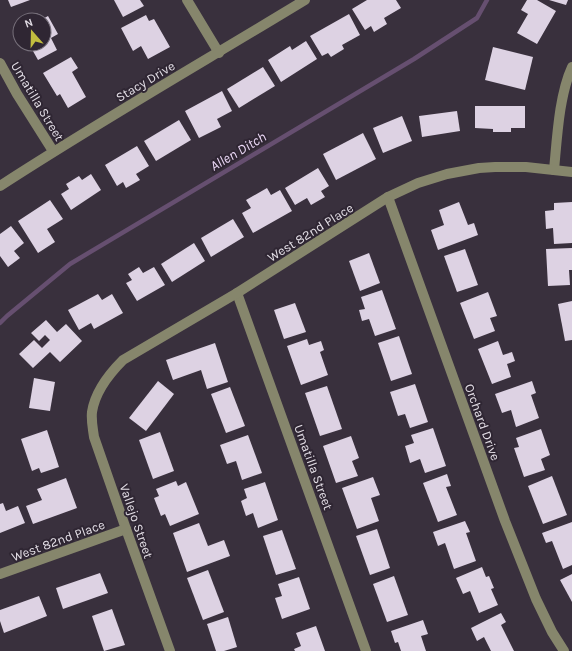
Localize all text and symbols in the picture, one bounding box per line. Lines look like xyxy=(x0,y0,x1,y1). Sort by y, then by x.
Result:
north arrow xyxy=(12,12,52,52)
text: N xyxy=(23,16,35,31)
street label: Stacy Drive xyxy=(113,58,178,105)
street label: Umatilla Street xyxy=(8,59,67,144)
water label: Allen Ditch xyxy=(207,128,269,175)
street label: West 82nd Place xyxy=(265,200,356,265)
street label: Orchard Drive xyxy=(462,382,503,463)
street label: Umatilla Street xyxy=(291,422,336,512)
street label: Vallejo Street xyxy=(117,482,156,561)
street label: West 82nd Place xyxy=(9,517,107,564)

